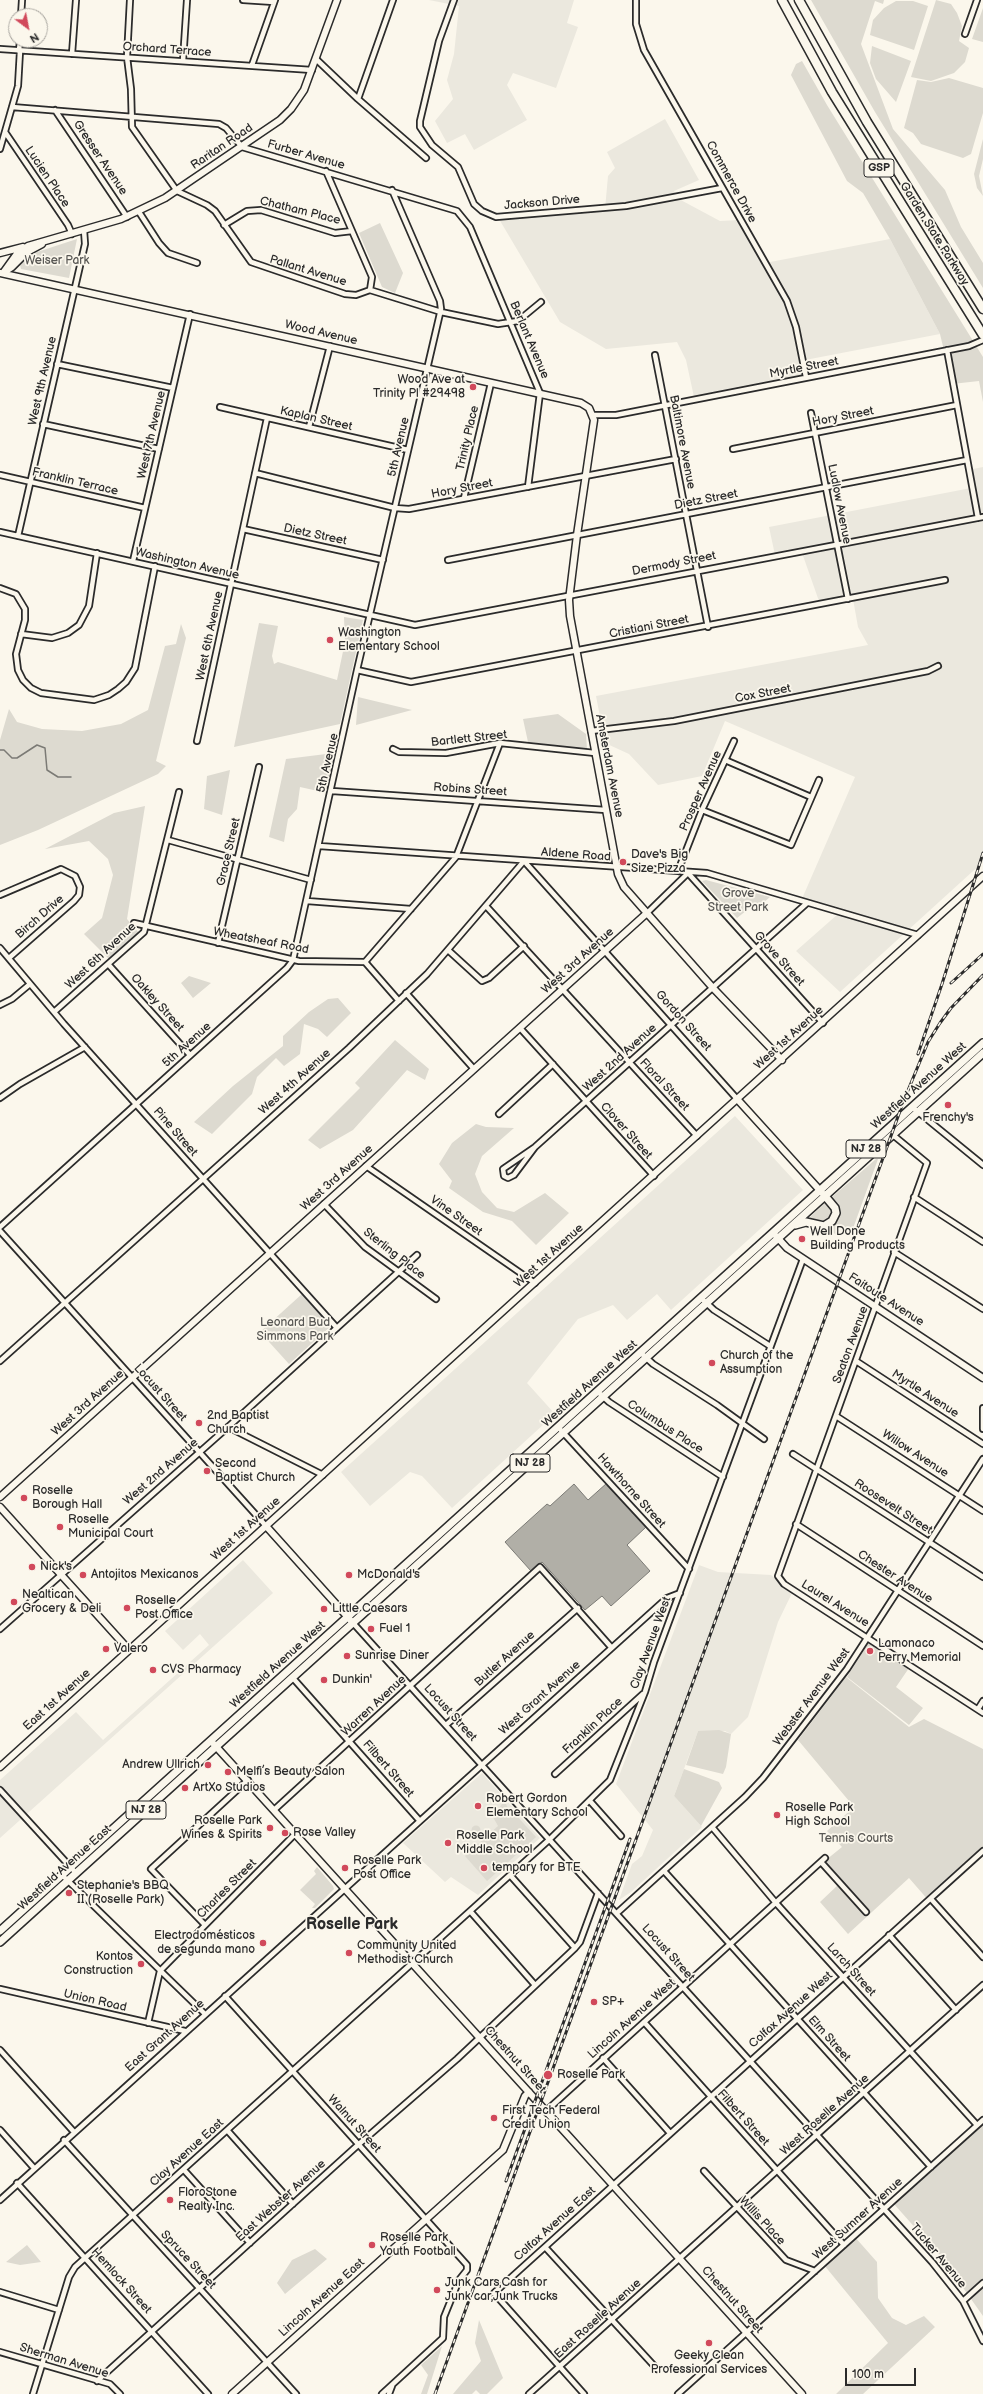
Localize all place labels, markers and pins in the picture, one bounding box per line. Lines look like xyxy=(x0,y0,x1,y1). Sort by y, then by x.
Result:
place label: Wood Ave at Trinity Pl #29498 xyxy=(373,373,465,401)
marker: Wood Ave at Trinity Pl #29498 xyxy=(468,382,478,392)
place label: Washington Elementary School xyxy=(338,626,440,654)
marker: Washington Elementary School xyxy=(325,635,335,645)
place label: Dave's Big Size Pizza xyxy=(631,848,688,876)
marker: Dave's Big Size Pizza xyxy=(618,857,628,867)
marker: Frenchy's xyxy=(943,1100,953,1110)
place label: Frenchy's xyxy=(922,1111,974,1125)
place label: Well Done Building Products xyxy=(810,1225,905,1253)
marker: Well Done Building Products xyxy=(797,1234,807,1244)
place label: Church of the Assumption xyxy=(720,1349,793,1377)
marker: Church of the Assumption xyxy=(707,1358,717,1368)
place label: 2nd Baptist Church xyxy=(207,1409,269,1437)
marker: 2nd Baptist Church xyxy=(194,1418,204,1428)
place label: Second Baptist Church xyxy=(215,1457,295,1485)
marker: Second Baptist Church xyxy=(202,1466,212,1476)
place label: Roselle Borough Hall xyxy=(32,1484,102,1512)
marker: Roselle Borough Hall xyxy=(19,1493,29,1503)
place label: Roselle Municipal Court xyxy=(68,1513,154,1541)
marker: Roselle Municipal Court xyxy=(55,1522,65,1532)
place label: Nick's xyxy=(40,1560,72,1574)
marker: Nick's xyxy=(27,1562,37,1572)
place label: Antojitos Mexicanos xyxy=(91,1568,198,1582)
place label: McDonald's xyxy=(357,1568,420,1582)
marker: Antojitos Mexicanos xyxy=(78,1570,88,1580)
marker: McDonald's xyxy=(344,1570,354,1580)
place label: Nealtican Grocery & Deli xyxy=(22,1588,101,1616)
place label: Roselle Post Office xyxy=(135,1594,193,1622)
marker: Nealtican Grocery & Deli xyxy=(9,1597,19,1607)
place label: Little Caesars xyxy=(332,1602,407,1616)
marker: Roselle Post Office xyxy=(122,1603,132,1613)
marker: Little Caesars xyxy=(319,1604,329,1614)
place label: Fuel 1 xyxy=(379,1622,410,1636)
marker: Fuel 1 xyxy=(366,1624,376,1634)
place label: Lamonaco Perry Memorial xyxy=(878,1637,961,1665)
place label: Valero xyxy=(114,1642,148,1656)
marker: Valero xyxy=(101,1644,111,1654)
marker: Lamonaco Perry Memorial xyxy=(865,1646,875,1656)
place label: Sunrise Diner xyxy=(355,1649,429,1663)
marker: Sunrise Diner xyxy=(342,1651,352,1661)
place label: CVS Pharmacy xyxy=(161,1663,241,1677)
marker: CVS Pharmacy xyxy=(148,1665,158,1675)
place label: Dunkin' xyxy=(332,1673,372,1687)
marker: Dunkin' xyxy=(319,1675,329,1685)
place label: Andrew Ullrich xyxy=(122,1758,200,1772)
marker: Andrew Ullrich xyxy=(203,1760,213,1770)
place label: Melfi’s Beauty Salon xyxy=(236,1765,345,1779)
marker: Melfi’s Beauty Salon xyxy=(223,1767,233,1777)
place label: ArtXo Studios xyxy=(193,1781,265,1795)
marker: ArtXo Studios xyxy=(180,1783,190,1793)
place label: Robert Gordon Elementary School xyxy=(486,1792,588,1820)
marker: Robert Gordon Elementary School xyxy=(473,1801,483,1811)
place label: Roselle Park High School xyxy=(785,1801,853,1829)
marker: Roselle Park High School xyxy=(772,1810,782,1820)
place label: Roselle Park Wines & Spirits xyxy=(181,1814,262,1842)
marker: Roselle Park Wines & Spirits xyxy=(265,1823,275,1833)
place label: Rose Valley xyxy=(293,1826,356,1840)
marker: Rose Valley xyxy=(280,1828,290,1838)
place label: Roselle Park Middle School xyxy=(456,1829,532,1857)
marker: Roselle Park Middle School xyxy=(443,1838,453,1848)
place label: Roselle Park Post Office xyxy=(353,1854,421,1882)
place label: tempary for BTE xyxy=(492,1861,581,1875)
marker: Roselle Park Post Office xyxy=(340,1863,350,1873)
marker: tempary for BTE xyxy=(479,1863,489,1873)
place label: Stephanie's BBQ II (Roselle Park) xyxy=(77,1879,169,1907)
marker: Stephanie's BBQ II (Roselle Park) xyxy=(64,1888,74,1898)
place label: Electrodomésticos de segunda mano xyxy=(154,1929,255,1957)
marker: Electrodomésticos de segunda mano xyxy=(258,1938,268,1948)
place label: Community United Methodist Church xyxy=(357,1939,456,1967)
marker: Community United Methodist Church xyxy=(344,1948,354,1958)
place label: Kontos Construction xyxy=(64,1950,133,1978)
marker: Kontos Construction xyxy=(136,1959,146,1969)
place label: SP+ xyxy=(602,1995,625,2009)
marker: SP+ xyxy=(589,1997,599,2007)
place label: Roselle Park xyxy=(557,2068,625,2082)
marker: Roselle Park xyxy=(542,2069,554,2081)
place label: First Tech Federal Credit Union xyxy=(502,2104,600,2132)
marker: First Tech Federal Credit Union xyxy=(489,2113,499,2123)
place label: FloroStone Realty Inc. xyxy=(178,2186,237,2214)
marker: FloroStone Realty Inc. xyxy=(165,2195,175,2205)
place label: Roselle Park Youth Football xyxy=(380,2231,456,2259)
marker: Roselle Park Youth Football xyxy=(367,2240,377,2250)
place label: Junk Cars,Cash for Junk car,Junk Trucks xyxy=(445,2276,558,2304)
marker: Junk Cars,Cash for Junk car,Junk Trucks xyxy=(432,2285,442,2295)
marker: Geeky Clean Professional Services xyxy=(704,2338,714,2348)
place label: Geeky Clean Professional Services xyxy=(651,2349,767,2377)

